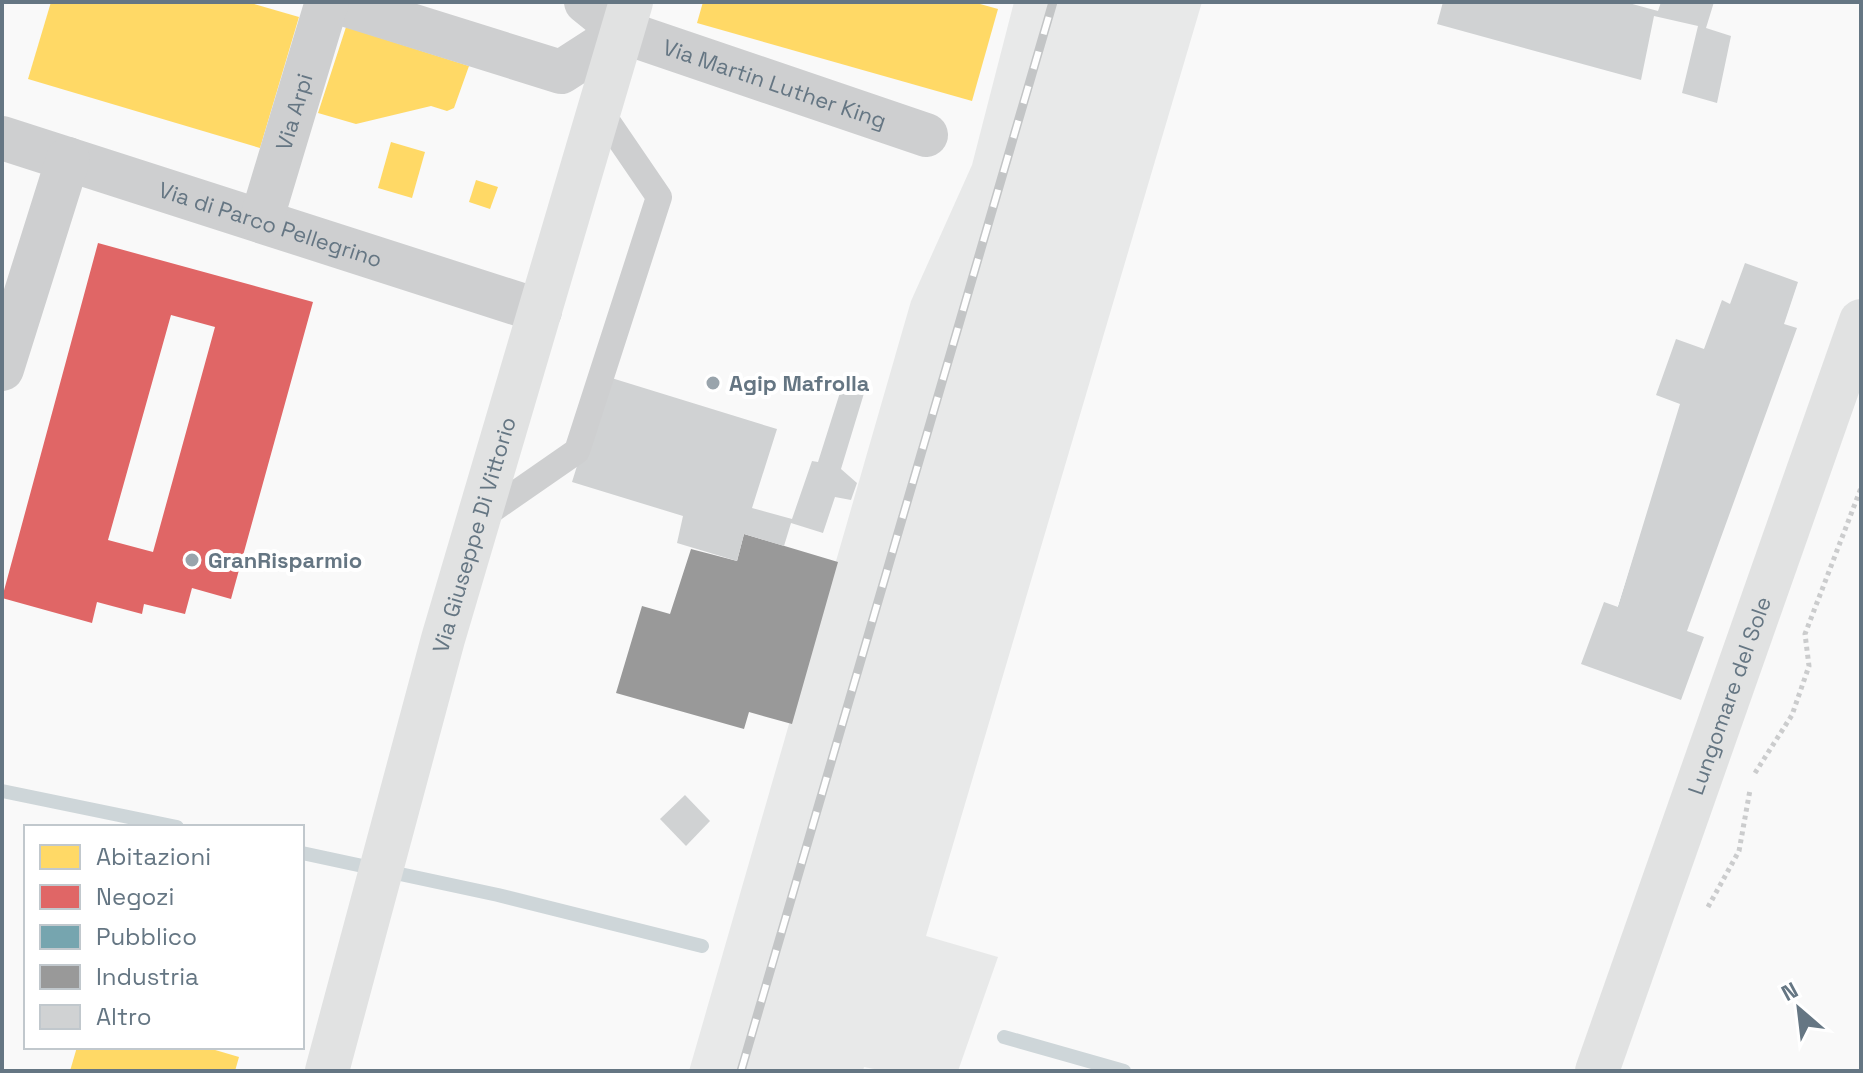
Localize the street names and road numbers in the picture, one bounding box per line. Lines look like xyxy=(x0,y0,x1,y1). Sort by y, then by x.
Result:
street label: Via Martin Luther King xyxy=(659,33,890,135)
street label: Via Arpi xyxy=(269,70,319,154)
street label: Via di Parco Pellegrino xyxy=(155,175,386,273)
street label: Via Giuseppe Di Vittorio xyxy=(426,413,522,656)
street label: Lungomare del Sole xyxy=(1681,593,1777,799)

